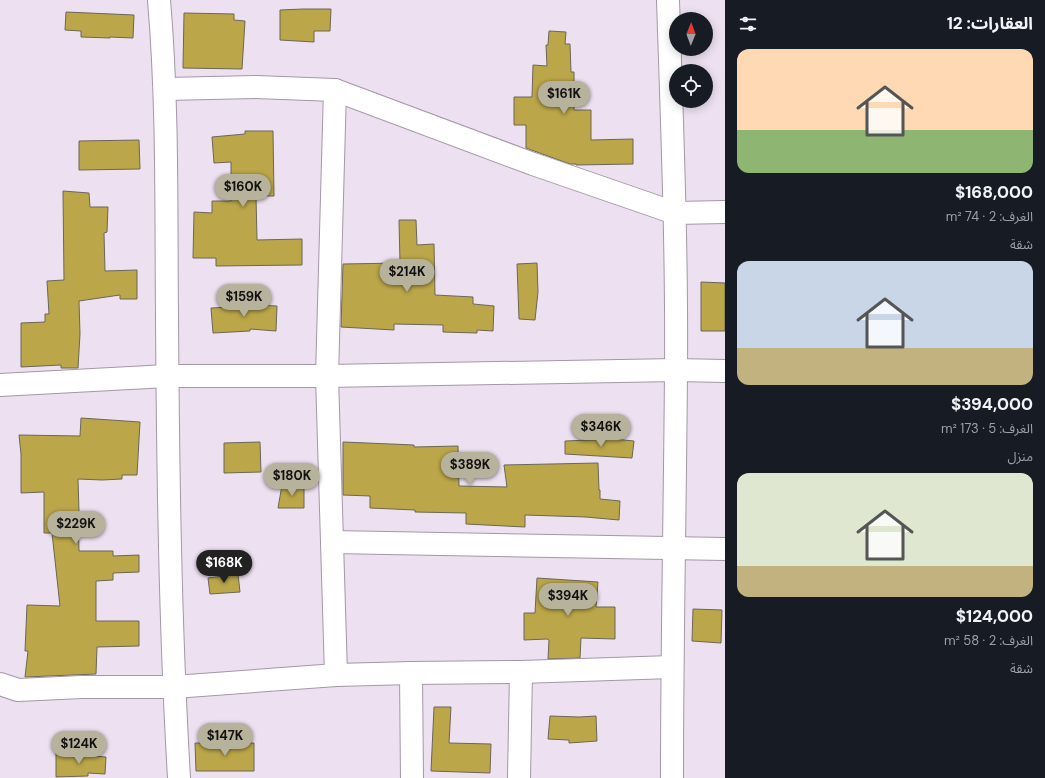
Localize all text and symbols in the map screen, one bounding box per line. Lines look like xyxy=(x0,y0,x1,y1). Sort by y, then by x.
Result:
north arrow xyxy=(669,12,713,56)
map controls xyxy=(669,12,713,108)
text: العقارات: 12 xyxy=(947,12,1033,34)
icon: filters xyxy=(737,13,759,35)
button: locate xyxy=(669,64,713,108)
icon: home xyxy=(849,75,921,147)
pin: $161K xyxy=(536,81,592,115)
text: $161K xyxy=(547,85,581,102)
pin: $160K xyxy=(215,174,271,208)
text: $160K xyxy=(224,178,262,195)
text: $168,000 xyxy=(955,181,1033,203)
text: الغرف: 2 · 74 m² xyxy=(946,208,1033,225)
text: شقة xyxy=(1010,236,1033,253)
pin: $214K xyxy=(379,259,435,293)
text: $214K xyxy=(388,263,426,280)
pin: $159K xyxy=(216,284,272,318)
icon: home xyxy=(849,287,921,359)
text: $159K xyxy=(225,288,263,305)
text: $394,000 xyxy=(951,393,1033,415)
pin: $346K xyxy=(573,414,629,448)
text: $346K xyxy=(581,418,621,435)
text: الغرف: 5 · 173 m² xyxy=(941,420,1033,437)
text: منزل xyxy=(1008,448,1033,465)
pin: $389K xyxy=(442,452,498,486)
text: $389K xyxy=(450,456,490,473)
pin: $180K xyxy=(264,463,320,497)
text: $180K xyxy=(273,467,311,484)
icon: home xyxy=(849,499,921,571)
pin: $229K xyxy=(48,511,104,545)
text: $229K xyxy=(56,515,96,532)
pin: $168K xyxy=(196,550,252,584)
text: $168K xyxy=(205,554,243,571)
pin: $394K xyxy=(540,583,596,617)
text: $394K xyxy=(548,587,588,604)
text: $124,000 xyxy=(956,605,1033,627)
text: الغرف: 2 · 58 m² xyxy=(944,632,1033,649)
text: شقة xyxy=(1010,660,1033,677)
pin: $147K xyxy=(197,723,253,757)
text: $147K xyxy=(207,727,243,744)
pin: $124K xyxy=(51,731,107,765)
text: $124K xyxy=(61,735,97,752)

